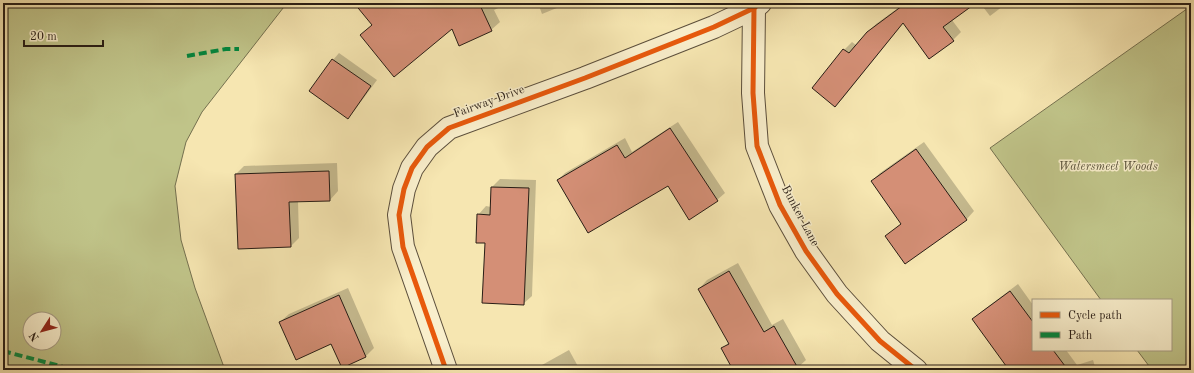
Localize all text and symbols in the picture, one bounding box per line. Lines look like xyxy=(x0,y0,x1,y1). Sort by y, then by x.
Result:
scale bar xyxy=(24,22,103,48)
text: 20 m xyxy=(30,31,57,43)
street label: Fairway Drive xyxy=(452,83,527,120)
park label: Watersmeet Woods xyxy=(1058,161,1158,173)
street label: Bunker Lane xyxy=(779,184,821,249)
legend xyxy=(1032,299,1172,351)
text: Cycle path xyxy=(1068,310,1123,322)
north arrow xyxy=(22,311,62,351)
text: N xyxy=(28,329,42,343)
text: Path xyxy=(1068,330,1093,342)

